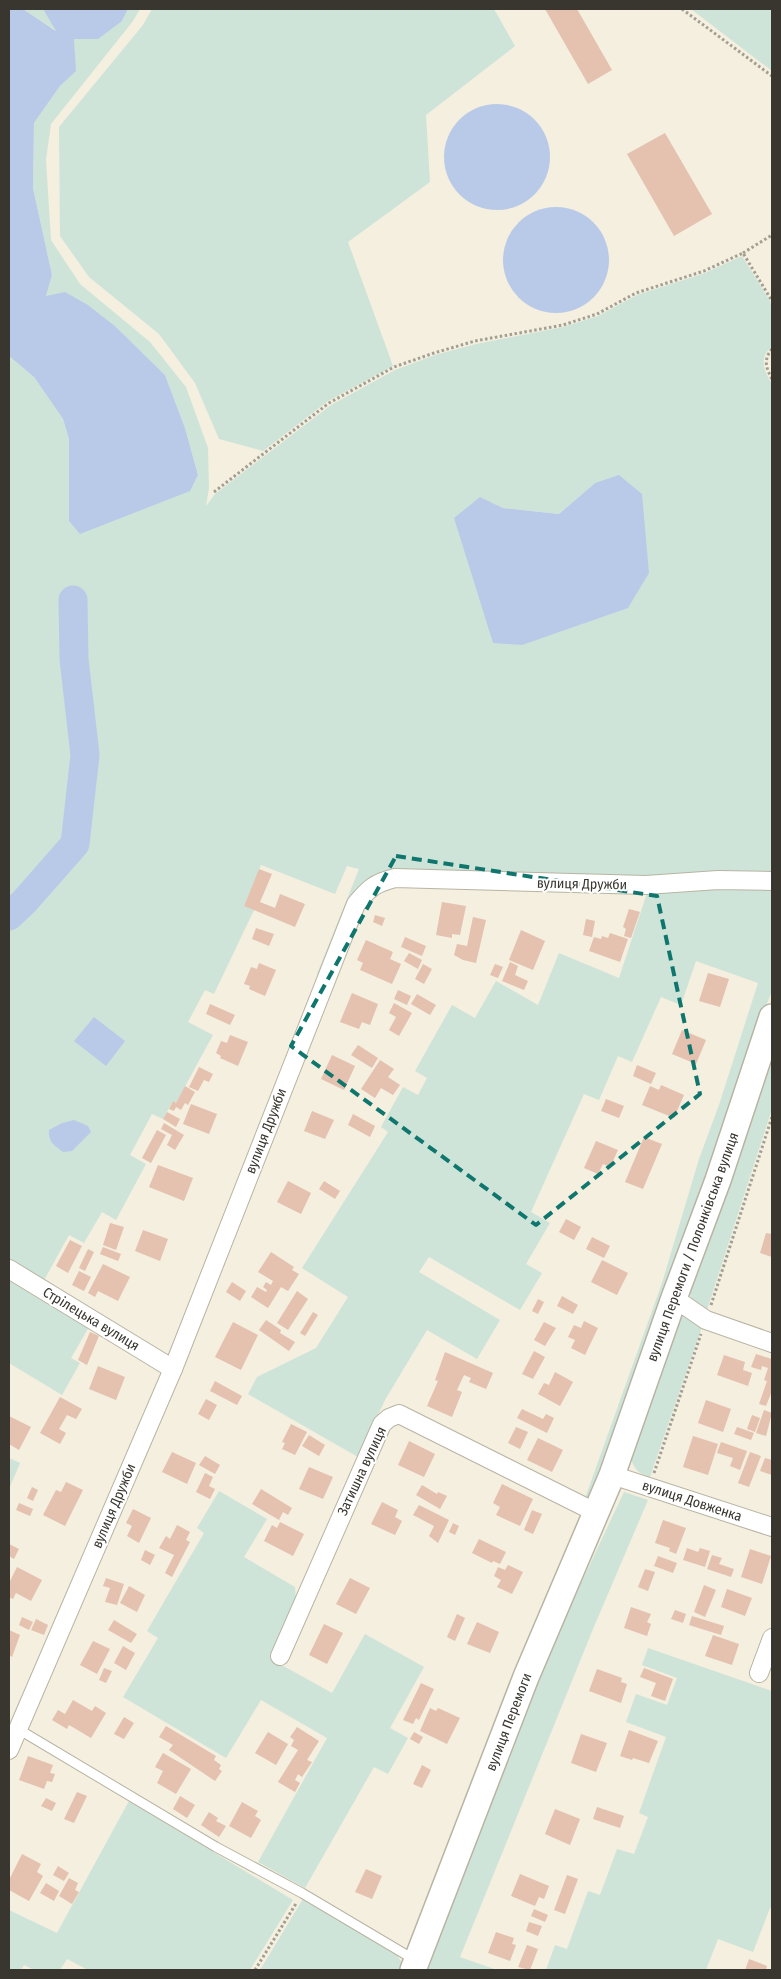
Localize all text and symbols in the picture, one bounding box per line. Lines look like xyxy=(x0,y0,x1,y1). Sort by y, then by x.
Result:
street label: вулиця Дружби xyxy=(537,875,627,893)
street label: вулиця Дружби xyxy=(242,1086,290,1176)
street label: вулиця Перемоги / Полонківська вулиця xyxy=(644,1130,742,1364)
street label: Стрілецька вулиця xyxy=(40,1283,142,1355)
street label: Затишна вулиця xyxy=(334,1424,390,1518)
street label: вулиця Дружби xyxy=(89,1461,139,1551)
street label: вулиця Довженка xyxy=(640,1477,744,1525)
street label: вулиця Перемоги xyxy=(482,1670,536,1774)

